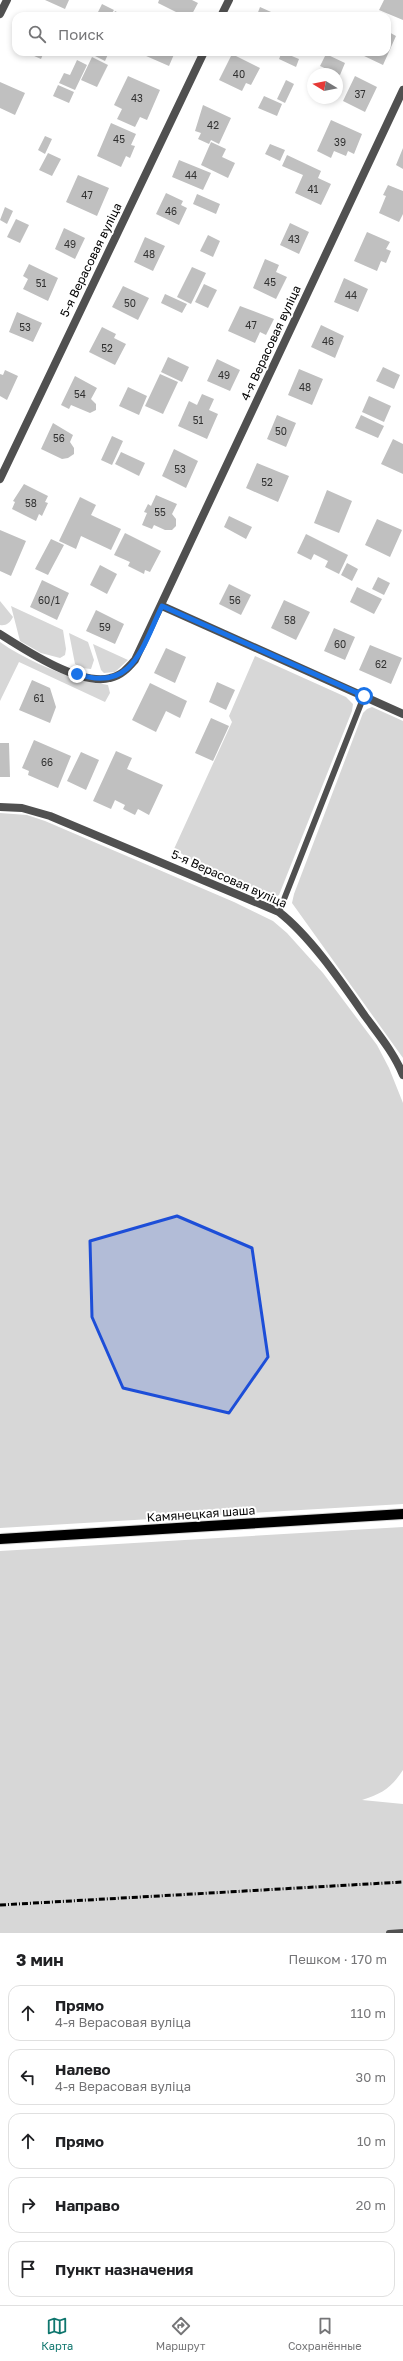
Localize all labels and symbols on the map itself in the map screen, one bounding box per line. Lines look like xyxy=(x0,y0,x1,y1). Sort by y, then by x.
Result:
house number: 40 xyxy=(233,68,245,80)
north arrow xyxy=(307,68,343,104)
house number: 37 xyxy=(354,88,366,100)
house number: 43 xyxy=(131,92,143,104)
house number: 42 xyxy=(207,119,219,131)
house number: 45 xyxy=(113,133,125,145)
house number: 39 xyxy=(334,136,346,148)
house number: 44 xyxy=(185,169,197,181)
house number: 41 xyxy=(308,183,319,195)
house number: 47 xyxy=(81,189,93,201)
street label: 5-я Верасовая вуліца xyxy=(56,200,125,319)
house number: 46 xyxy=(165,205,177,217)
house number: 43 xyxy=(288,233,300,245)
house number: 49 xyxy=(64,238,76,250)
house number: 48 xyxy=(143,248,155,260)
house number: 45 xyxy=(264,276,276,288)
house number: 51 xyxy=(36,277,46,289)
street label: 4-я Верасовая вуліца xyxy=(237,283,304,403)
house number: 44 xyxy=(345,289,357,301)
house number: 50 xyxy=(124,297,136,309)
house number: 47 xyxy=(245,319,257,331)
house number: 53 xyxy=(19,321,31,333)
house number: 46 xyxy=(322,335,334,347)
house number: 52 xyxy=(101,342,113,354)
house number: 49 xyxy=(218,369,230,381)
house number: 48 xyxy=(299,381,311,393)
house number: 54 xyxy=(74,388,86,400)
house number: 51 xyxy=(193,414,203,426)
house number: 50 xyxy=(275,425,287,437)
house number: 56 xyxy=(53,432,65,444)
house number: 53 xyxy=(174,463,186,475)
house number: 52 xyxy=(261,476,273,488)
house number: 58 xyxy=(25,497,37,509)
house number: 55 xyxy=(154,506,166,518)
house number: 60/1 xyxy=(38,594,60,606)
house number: 56 xyxy=(229,594,241,606)
house number: 58 xyxy=(284,614,296,626)
house number: 59 xyxy=(99,621,111,633)
house number: 60 xyxy=(334,638,346,650)
house number: 62 xyxy=(375,658,387,670)
route end xyxy=(68,665,86,683)
route start xyxy=(355,687,373,705)
house number: 61 xyxy=(34,692,45,704)
house number: 66 xyxy=(41,756,53,768)
street label: 5-я Верасовая вуліца xyxy=(169,846,289,911)
street label: Камянецкая шаша xyxy=(146,1502,256,1525)

